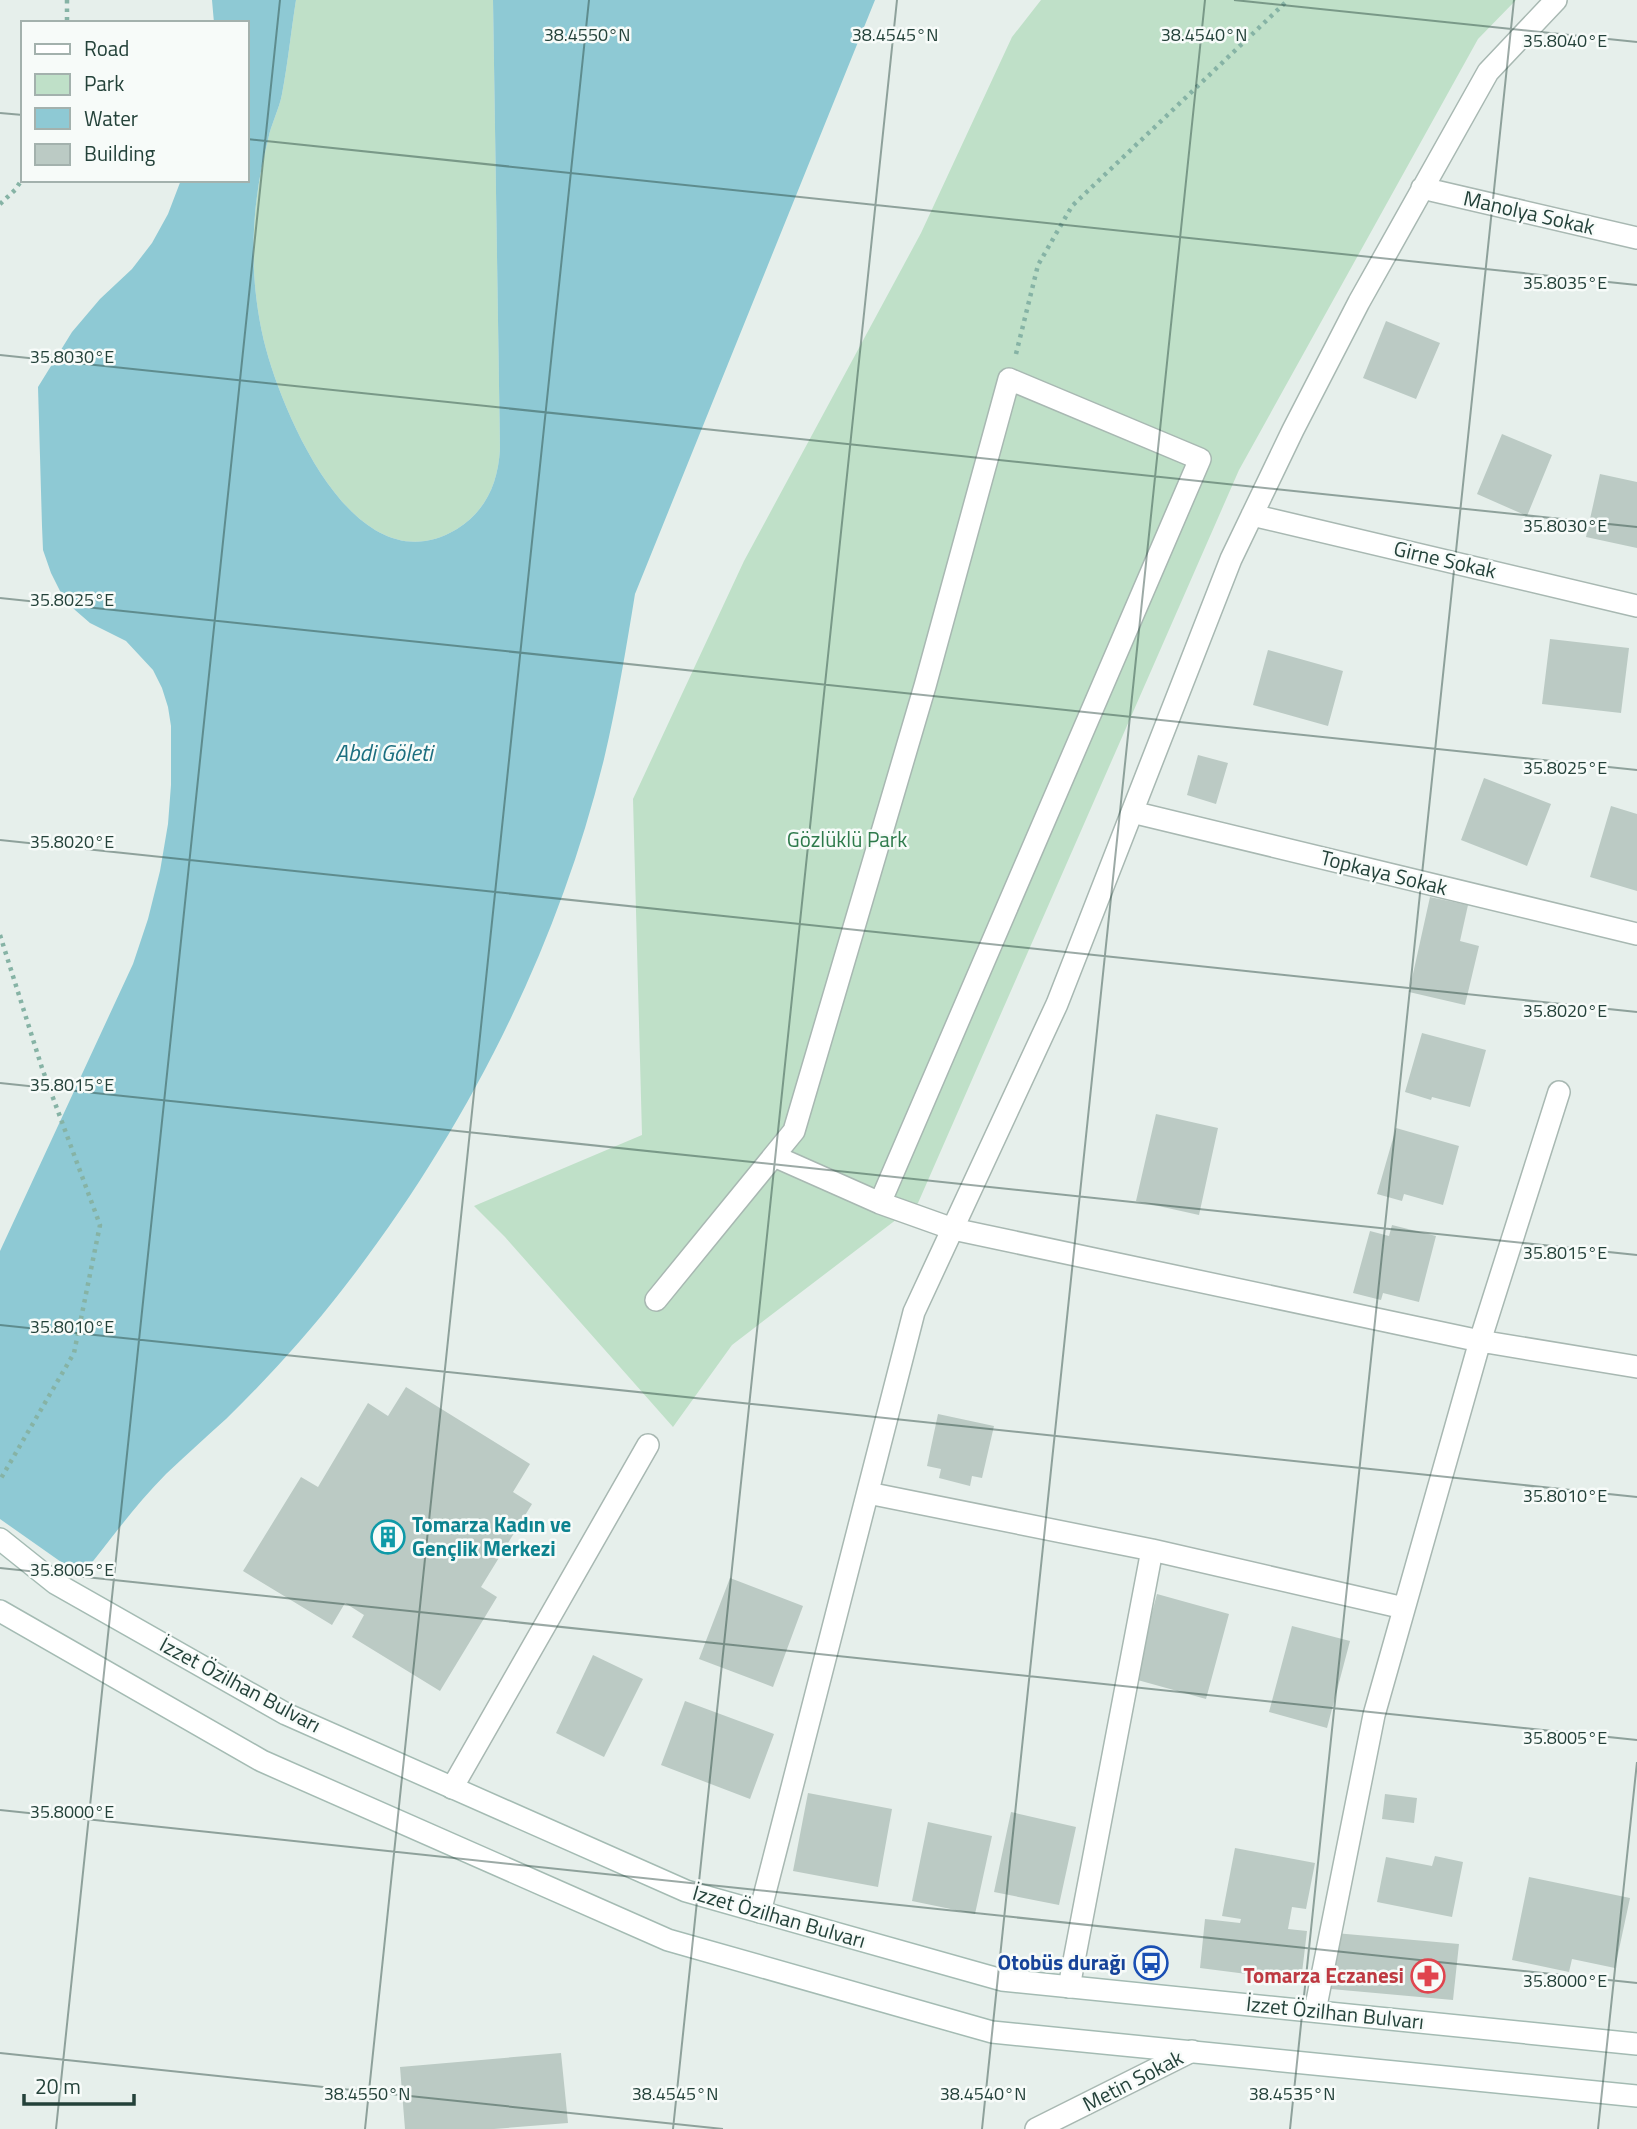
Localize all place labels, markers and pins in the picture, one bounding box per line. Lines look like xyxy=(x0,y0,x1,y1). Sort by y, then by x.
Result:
place label: Tomarza Kadın ve Gençlik Merkezi xyxy=(412,1508,571,1564)
building icon: Tomarza Kadın ve Gençlik Merkezi xyxy=(369,1518,407,1556)
bus stop icon: Otobüs durağı xyxy=(1132,1944,1170,1982)
place label: Otobüs durağı xyxy=(998,1946,1126,1978)
pharmacy icon: Tomarza Eczanesi xyxy=(1409,1957,1447,1995)
place label: Tomarza Eczanesi xyxy=(1243,1959,1404,1991)

